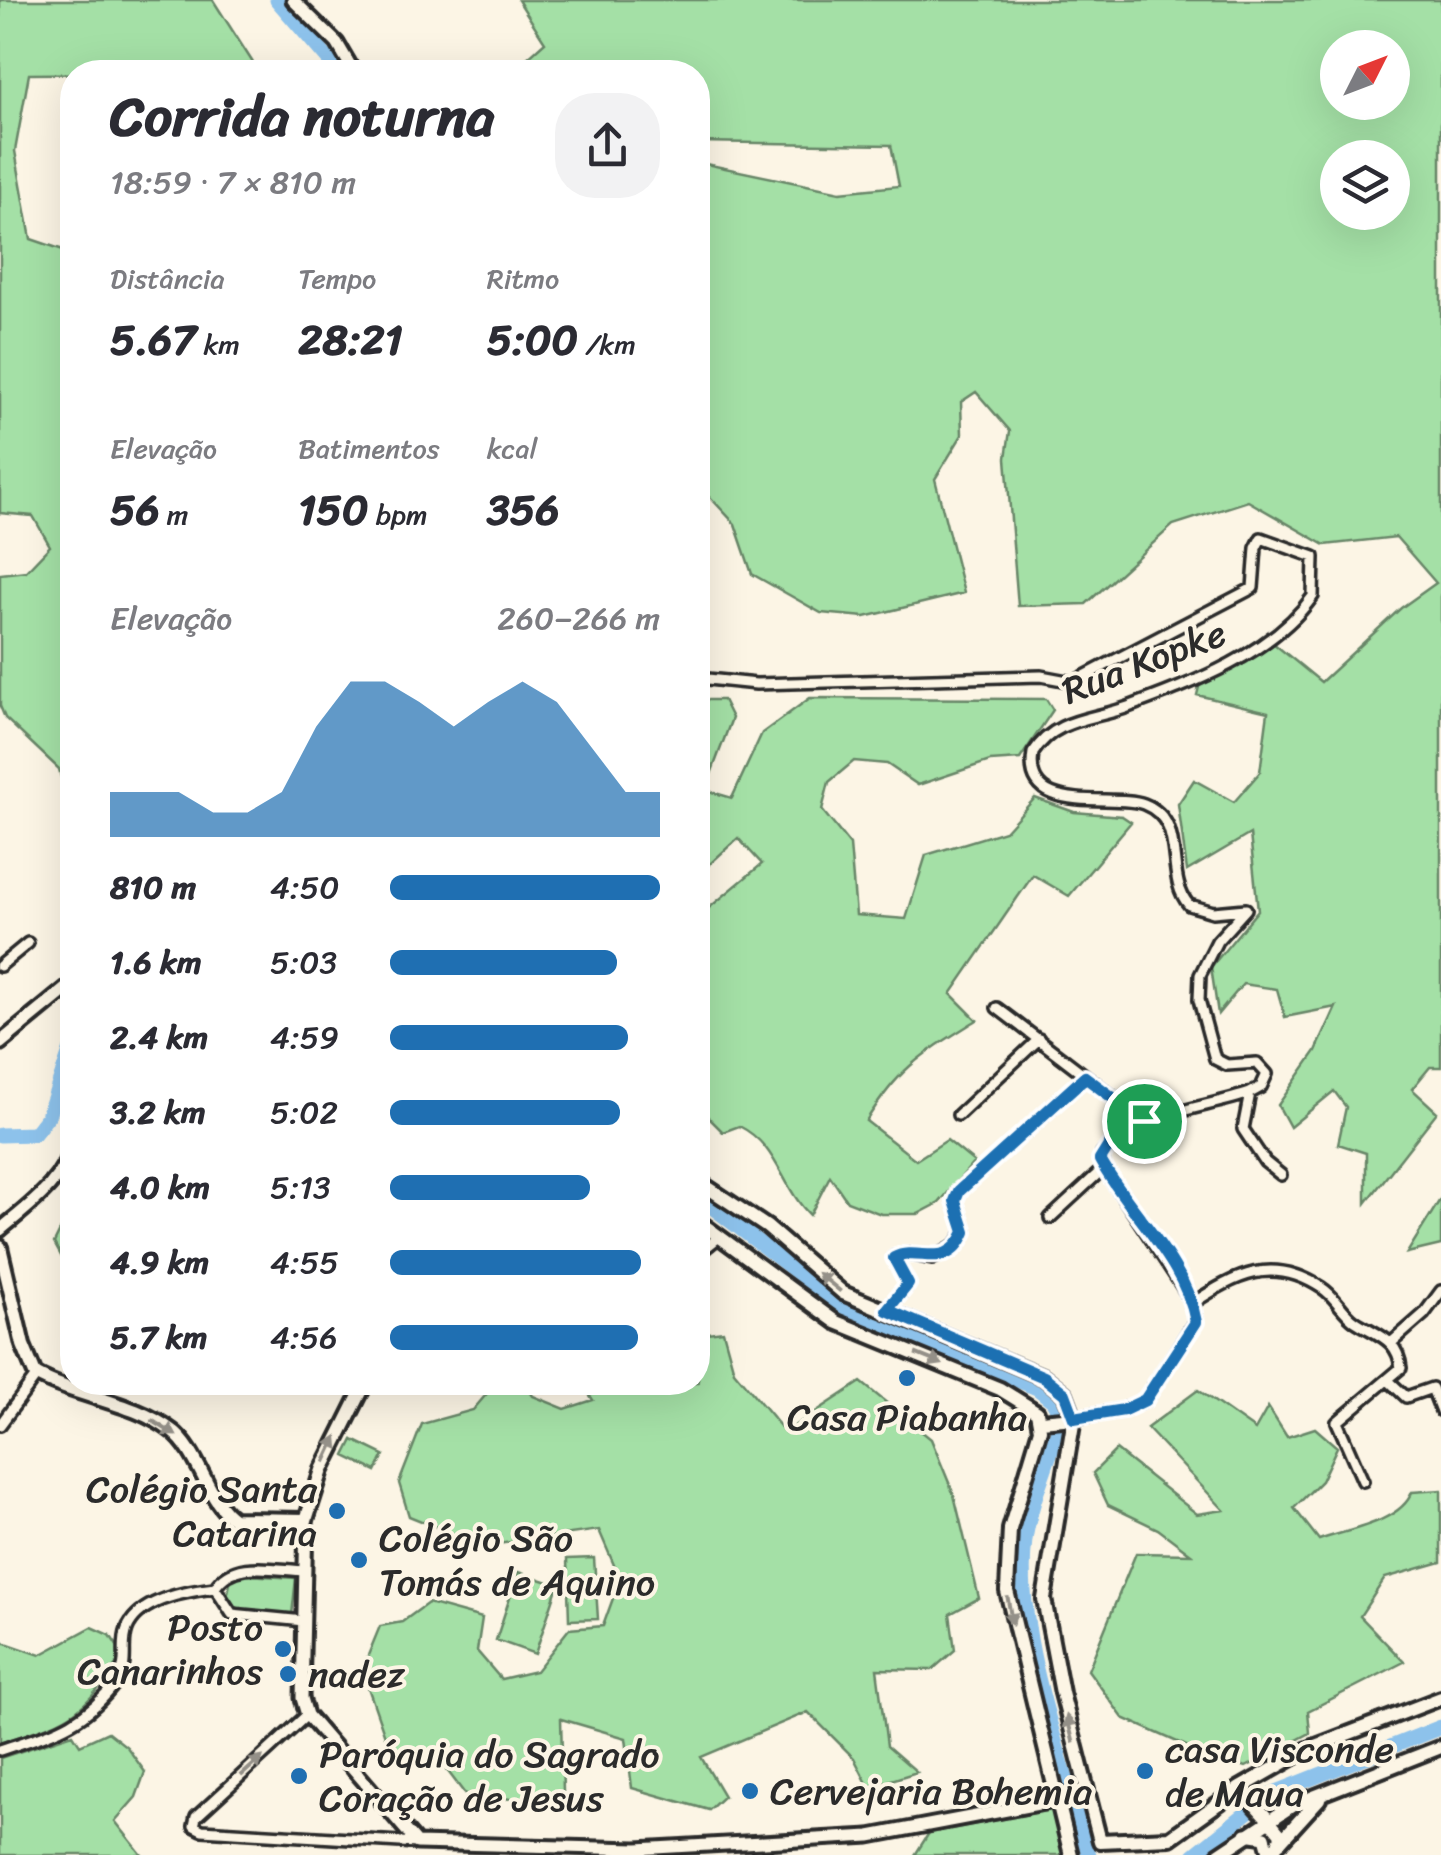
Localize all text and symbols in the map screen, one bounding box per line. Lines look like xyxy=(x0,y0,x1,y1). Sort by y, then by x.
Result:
north arrow xyxy=(1320,30,1410,120)
map controls xyxy=(1320,30,1410,230)
text: Corrida noturna xyxy=(110,68,494,165)
button: share xyxy=(555,93,660,198)
button: layers xyxy=(1320,140,1410,230)
text: 18:59 · 7 × 810 m xyxy=(110,154,356,211)
text: Distância xyxy=(110,254,225,303)
text: Tempo xyxy=(298,254,376,303)
text: Ritmo xyxy=(487,254,559,303)
text: 5.67 xyxy=(110,303,196,377)
text: 28:21 xyxy=(298,303,403,377)
text: 5:00 xyxy=(487,303,578,377)
text: km xyxy=(196,320,240,369)
text: /km xyxy=(578,320,636,369)
text: Elevação xyxy=(110,424,217,473)
text: Batimentos xyxy=(298,424,440,473)
text: kcal xyxy=(487,424,538,473)
text: 56 xyxy=(110,473,160,547)
text: 150 xyxy=(298,473,369,547)
text: 356 xyxy=(487,473,559,547)
text: m xyxy=(160,490,188,539)
text: bpm xyxy=(369,490,428,539)
text: Elevação xyxy=(110,590,232,647)
text: 260–266 m xyxy=(497,590,660,647)
street label: Rua Kopke xyxy=(1052,600,1236,724)
text: 810 m xyxy=(110,859,196,916)
text: 4:50 xyxy=(270,859,339,916)
text: 1.6 km xyxy=(110,934,201,991)
text: 5:03 xyxy=(270,934,337,991)
text: 2.4 km xyxy=(110,1009,208,1066)
text: 4:59 xyxy=(270,1009,339,1066)
pin xyxy=(1102,1079,1187,1164)
text: 3.2 km xyxy=(110,1084,206,1141)
text: 5:02 xyxy=(270,1084,338,1141)
icon: arrive xyxy=(1117,1094,1172,1149)
text: 4.0 km xyxy=(110,1159,210,1216)
text: 5:13 xyxy=(270,1159,331,1216)
text: 4.9 km xyxy=(110,1234,209,1291)
text: 4:55 xyxy=(270,1234,339,1291)
one-way arrow xyxy=(816,1272,841,1293)
text: 5.7 km xyxy=(110,1309,207,1366)
text: 4:56 xyxy=(270,1309,337,1366)
one-way arrow xyxy=(915,1352,945,1368)
marker: Casa Piabanha xyxy=(896,1367,918,1389)
place label: Casa Piabanha xyxy=(787,1384,1027,1451)
one-way arrow xyxy=(151,1418,178,1436)
one-way arrow xyxy=(323,1435,340,1464)
place label: Colégio Santa Catarina xyxy=(86,1456,318,1567)
marker: Colégio Santa Catarina xyxy=(326,1500,348,1522)
place label: Colégio São Tomás de Aquino xyxy=(379,1505,655,1616)
marker: Colégio São Tomás de Aquino xyxy=(348,1549,370,1571)
place label: Posto Canarinhos xyxy=(77,1594,264,1705)
one-way arrow xyxy=(1003,1596,1018,1627)
marker: Posto Canarinhos xyxy=(272,1638,294,1660)
place label: nadez xyxy=(308,1641,406,1708)
marker: nadez xyxy=(277,1663,299,1685)
one-way arrow xyxy=(1062,1713,1077,1744)
place label: casa Visconde de Maua xyxy=(1165,1716,1394,1827)
place label: Paróquia do Sagrado Coração de Jesus xyxy=(319,1721,660,1832)
one-way arrow xyxy=(239,1756,264,1778)
place label: Cervejaria Bohemia xyxy=(770,1758,1092,1825)
marker: casa Visconde de Maua xyxy=(1134,1760,1156,1782)
marker: Paróquia do Sagrado Coração de Jesus xyxy=(288,1765,310,1787)
marker: Cervejaria Bohemia xyxy=(739,1780,761,1802)

